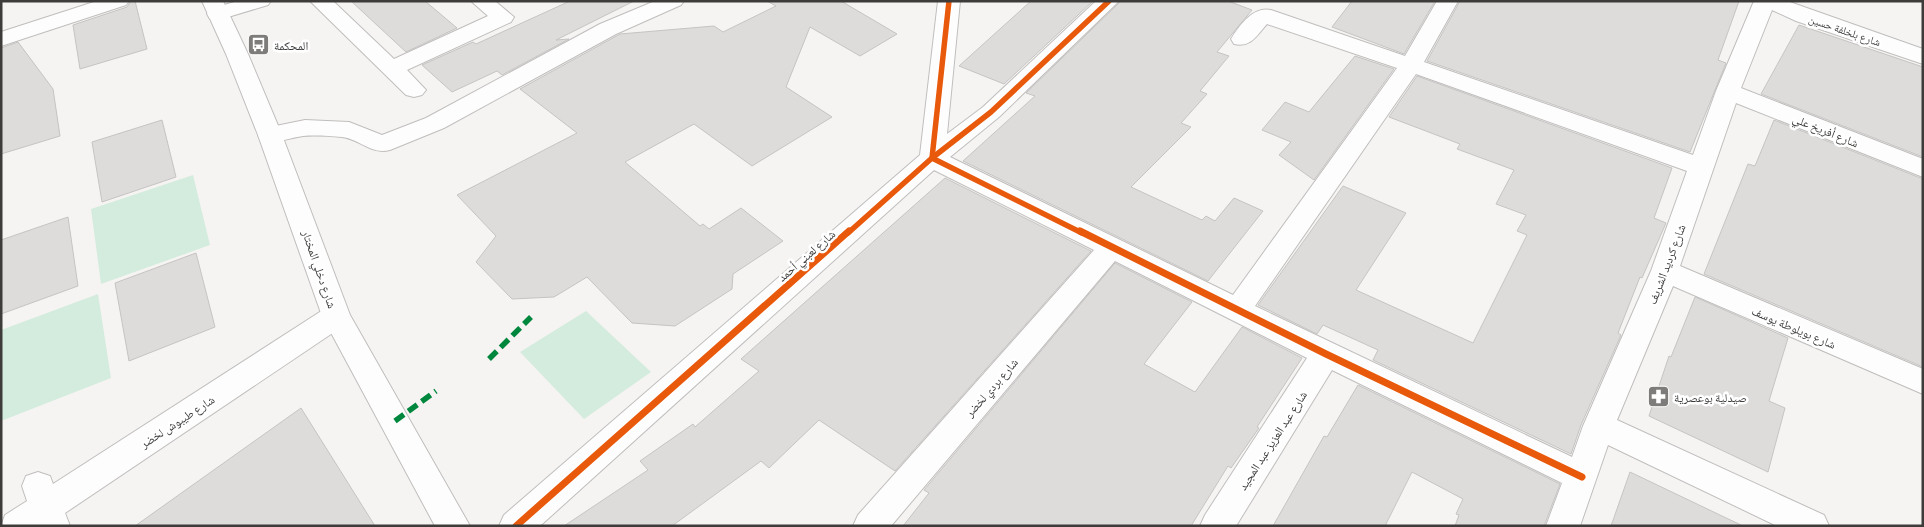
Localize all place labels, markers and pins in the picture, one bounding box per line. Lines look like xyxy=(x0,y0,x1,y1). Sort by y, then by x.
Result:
bus stop icon: المحكمة xyxy=(246,33,270,57)
place label: المحكمة xyxy=(274,38,308,52)
pharmacy icon: صيدلية بوعصرية xyxy=(1646,385,1670,409)
place label: صيدلية بوعصرية xyxy=(1674,390,1747,405)

